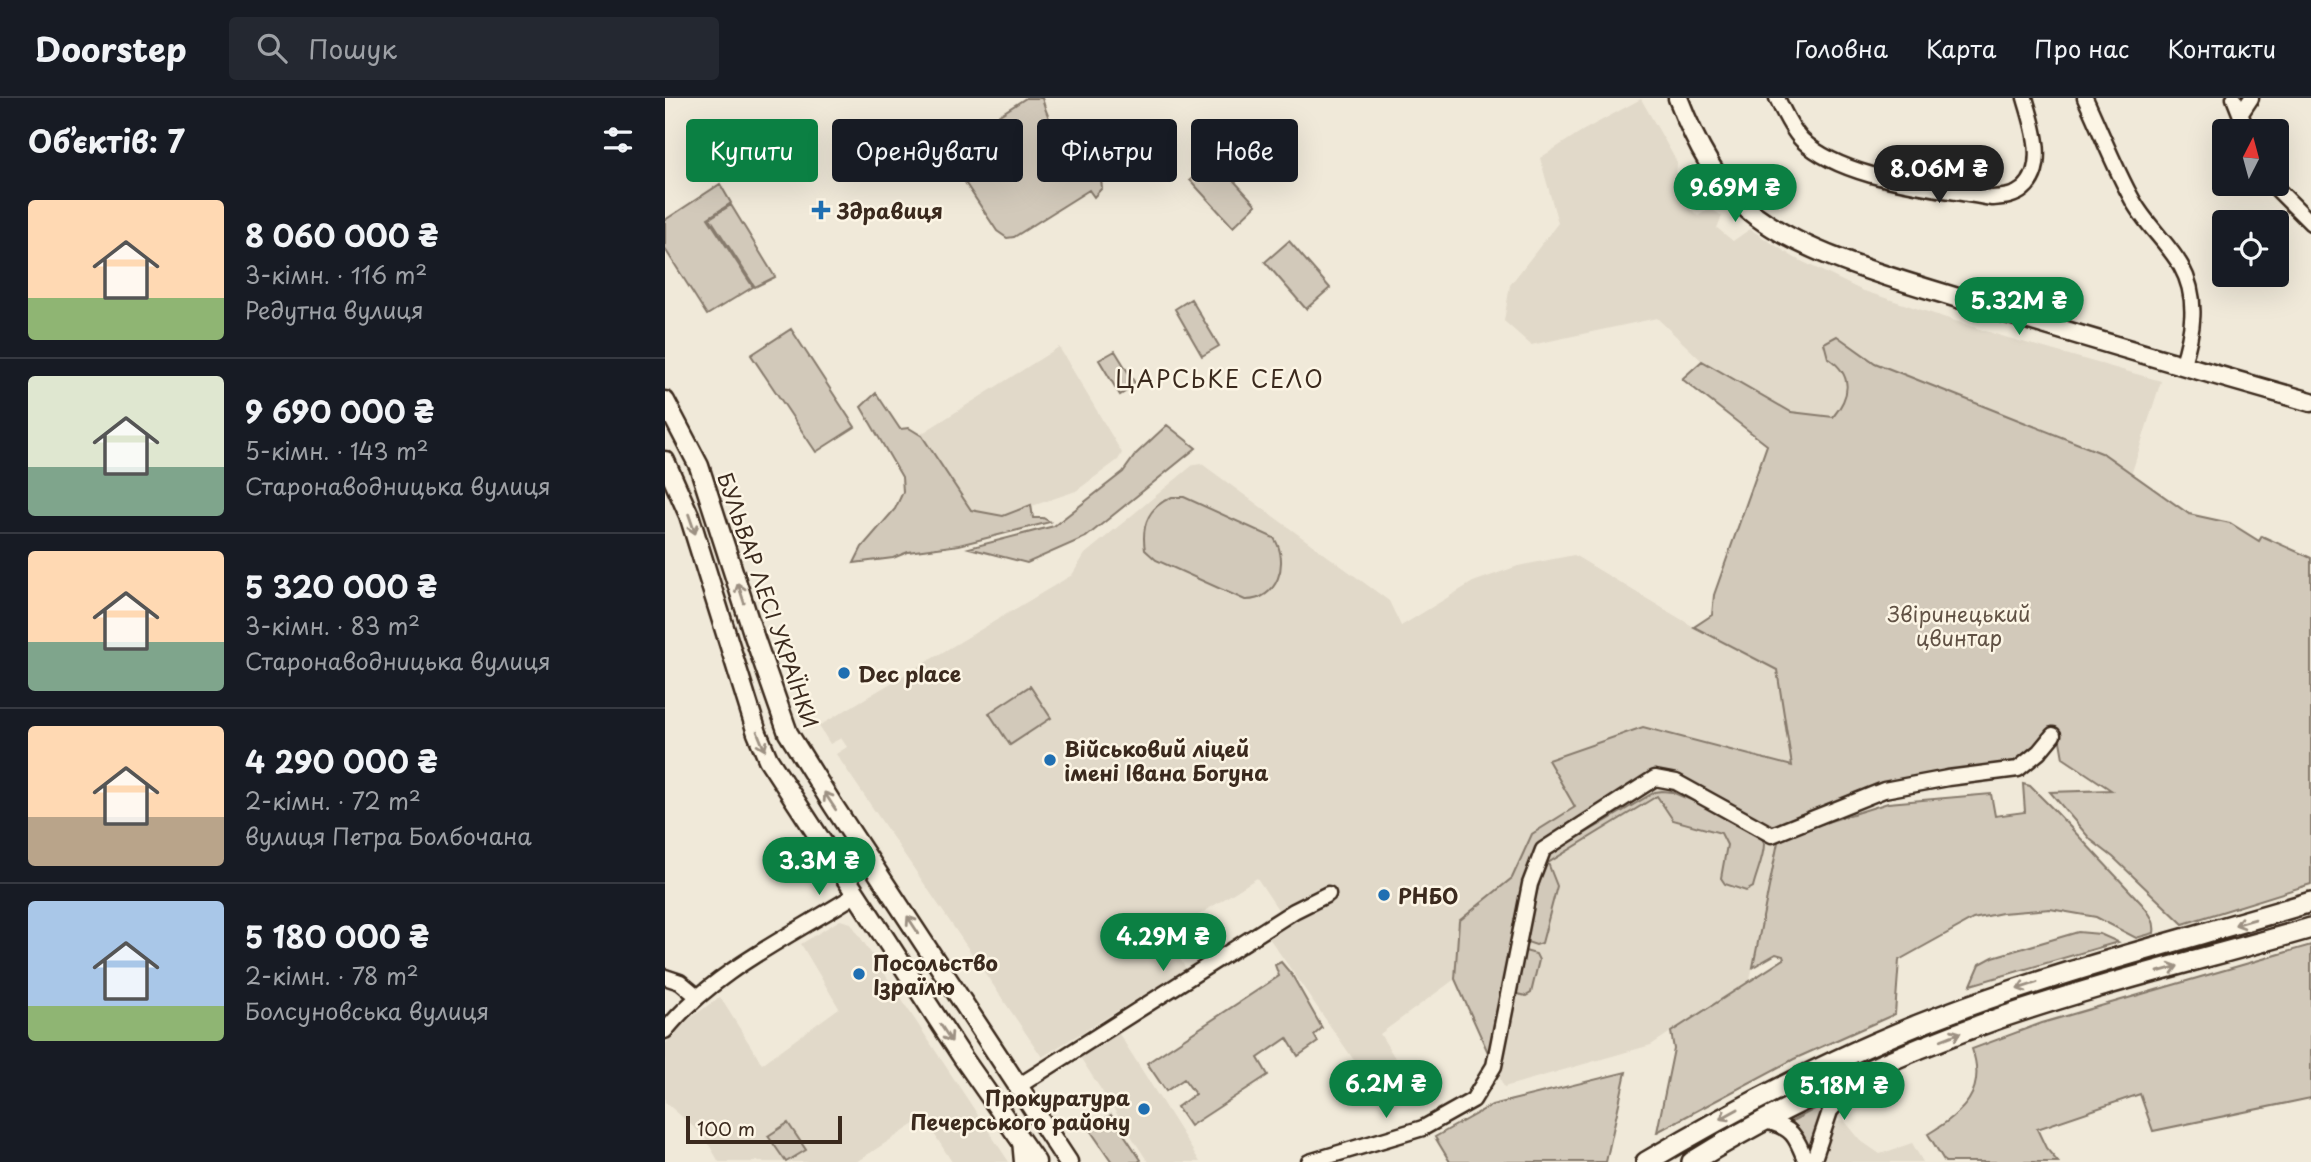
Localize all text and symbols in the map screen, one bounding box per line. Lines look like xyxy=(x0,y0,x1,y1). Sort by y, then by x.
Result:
search box xyxy=(229,17,719,80)
text: Doorstep xyxy=(35,23,187,73)
icon: search xyxy=(253,29,291,67)
text: Пошук xyxy=(309,29,397,68)
text: Головна xyxy=(1795,30,1888,66)
text: Карта xyxy=(1926,30,1996,66)
text: Про нас xyxy=(2034,30,2129,66)
text: Контакти xyxy=(2167,30,2276,66)
text: Об’єктів: 7 xyxy=(28,118,185,163)
chip: Купити xyxy=(686,119,818,182)
chip: Орендувати xyxy=(832,119,1023,182)
chip: Фільтри xyxy=(1037,119,1177,182)
chip: Нове xyxy=(1191,119,1298,182)
north arrow xyxy=(2212,119,2289,196)
map controls xyxy=(2212,119,2289,287)
icon: filters xyxy=(599,121,637,159)
pin: 8.06M ₴ xyxy=(1874,146,2004,205)
text: 8.06M ₴ xyxy=(1890,150,1988,185)
pin: 9.69M ₴ xyxy=(1670,164,1800,224)
text: 9.69M ₴ xyxy=(1690,169,1780,204)
place label: Здравиця xyxy=(836,194,943,226)
marker: Здравиця xyxy=(811,200,831,220)
button: locate xyxy=(2212,210,2289,287)
text: 8 060 000 ₴ xyxy=(245,212,438,257)
icon: home xyxy=(84,228,168,312)
text: 3-кімн. · 116 m² xyxy=(245,257,427,292)
pin: 5.32M ₴ xyxy=(1954,278,2084,337)
text: 5.32M ₴ xyxy=(1971,282,2067,317)
text: Редутна вулиця xyxy=(245,292,424,327)
district label: ЦАРСЬКЕ СЕЛО xyxy=(1115,361,1325,396)
text: 9 690 000 ₴ xyxy=(245,388,434,433)
icon: home xyxy=(84,404,168,488)
text: 5-кімн. · 143 m² xyxy=(245,433,429,468)
text: Старонаводницька вулиця xyxy=(245,468,551,503)
street label: БУЛЬВАР ЛЕСІ УКРАЇНКИ xyxy=(710,468,828,732)
one-way arrow xyxy=(687,512,699,534)
text: 5 320 000 ₴ xyxy=(245,563,437,608)
icon: home xyxy=(84,579,168,663)
one-way arrow xyxy=(733,583,746,605)
park label: Звіринецький цвинтар xyxy=(1887,597,2030,653)
text: 3-кімн. · 83 m² xyxy=(245,608,420,643)
text: Старонаводницька вулиця xyxy=(245,643,551,678)
place label: Dec place xyxy=(858,657,961,689)
marker: Dec place xyxy=(836,665,852,681)
one-way arrow xyxy=(755,729,768,751)
place label: Військовий ліцей імені Івана Богуна xyxy=(1064,732,1268,788)
text: 4 290 000 ₴ xyxy=(245,738,438,783)
marker: Військовий ліцей імені Івана Богуна xyxy=(1042,752,1058,768)
icon: home xyxy=(84,754,168,838)
text: 2-кімн. · 72 m² xyxy=(245,783,421,818)
one-way arrow xyxy=(823,792,838,811)
text: вулиця Петра Болбочана xyxy=(245,818,532,853)
pin: 3.3M ₴ xyxy=(762,838,876,897)
text: 3.3M ₴ xyxy=(778,842,860,877)
place label: РНБО xyxy=(1398,879,1459,911)
marker: РНБО xyxy=(1376,887,1392,903)
text: 5 180 000 ₴ xyxy=(245,913,429,958)
pin: 4.29M ₴ xyxy=(1098,914,1228,973)
one-way arrow xyxy=(905,916,920,935)
one-way arrow xyxy=(2235,916,2257,929)
text: 4.29M ₴ xyxy=(1116,918,1210,953)
icon: home xyxy=(84,929,168,1013)
place label: Посольство Ізраїлю xyxy=(873,946,998,1002)
text: 2-кімн. · 78 m² xyxy=(245,958,419,993)
one-way arrow xyxy=(2157,962,2179,975)
marker: Посольство Ізраїлю xyxy=(851,966,867,982)
one-way arrow xyxy=(2017,981,2039,993)
text: Болсуновська вулиця xyxy=(245,993,489,1028)
one-way arrow xyxy=(940,1023,954,1043)
one-way arrow xyxy=(1940,1029,1962,1042)
pin: 6.2M ₴ xyxy=(1329,1060,1443,1120)
pin: 5.18M ₴ xyxy=(1779,1062,1909,1122)
text: 6.2M ₴ xyxy=(1345,1065,1427,1100)
text: 5.18M ₴ xyxy=(1800,1067,1888,1102)
place label: Прокуратура Печерського району xyxy=(910,1081,1130,1137)
marker: Прокуратура Печерського району xyxy=(1136,1101,1152,1117)
one-way arrow xyxy=(1719,1107,1739,1121)
scale bar xyxy=(686,1113,842,1145)
text: 100 m xyxy=(697,1114,755,1142)

